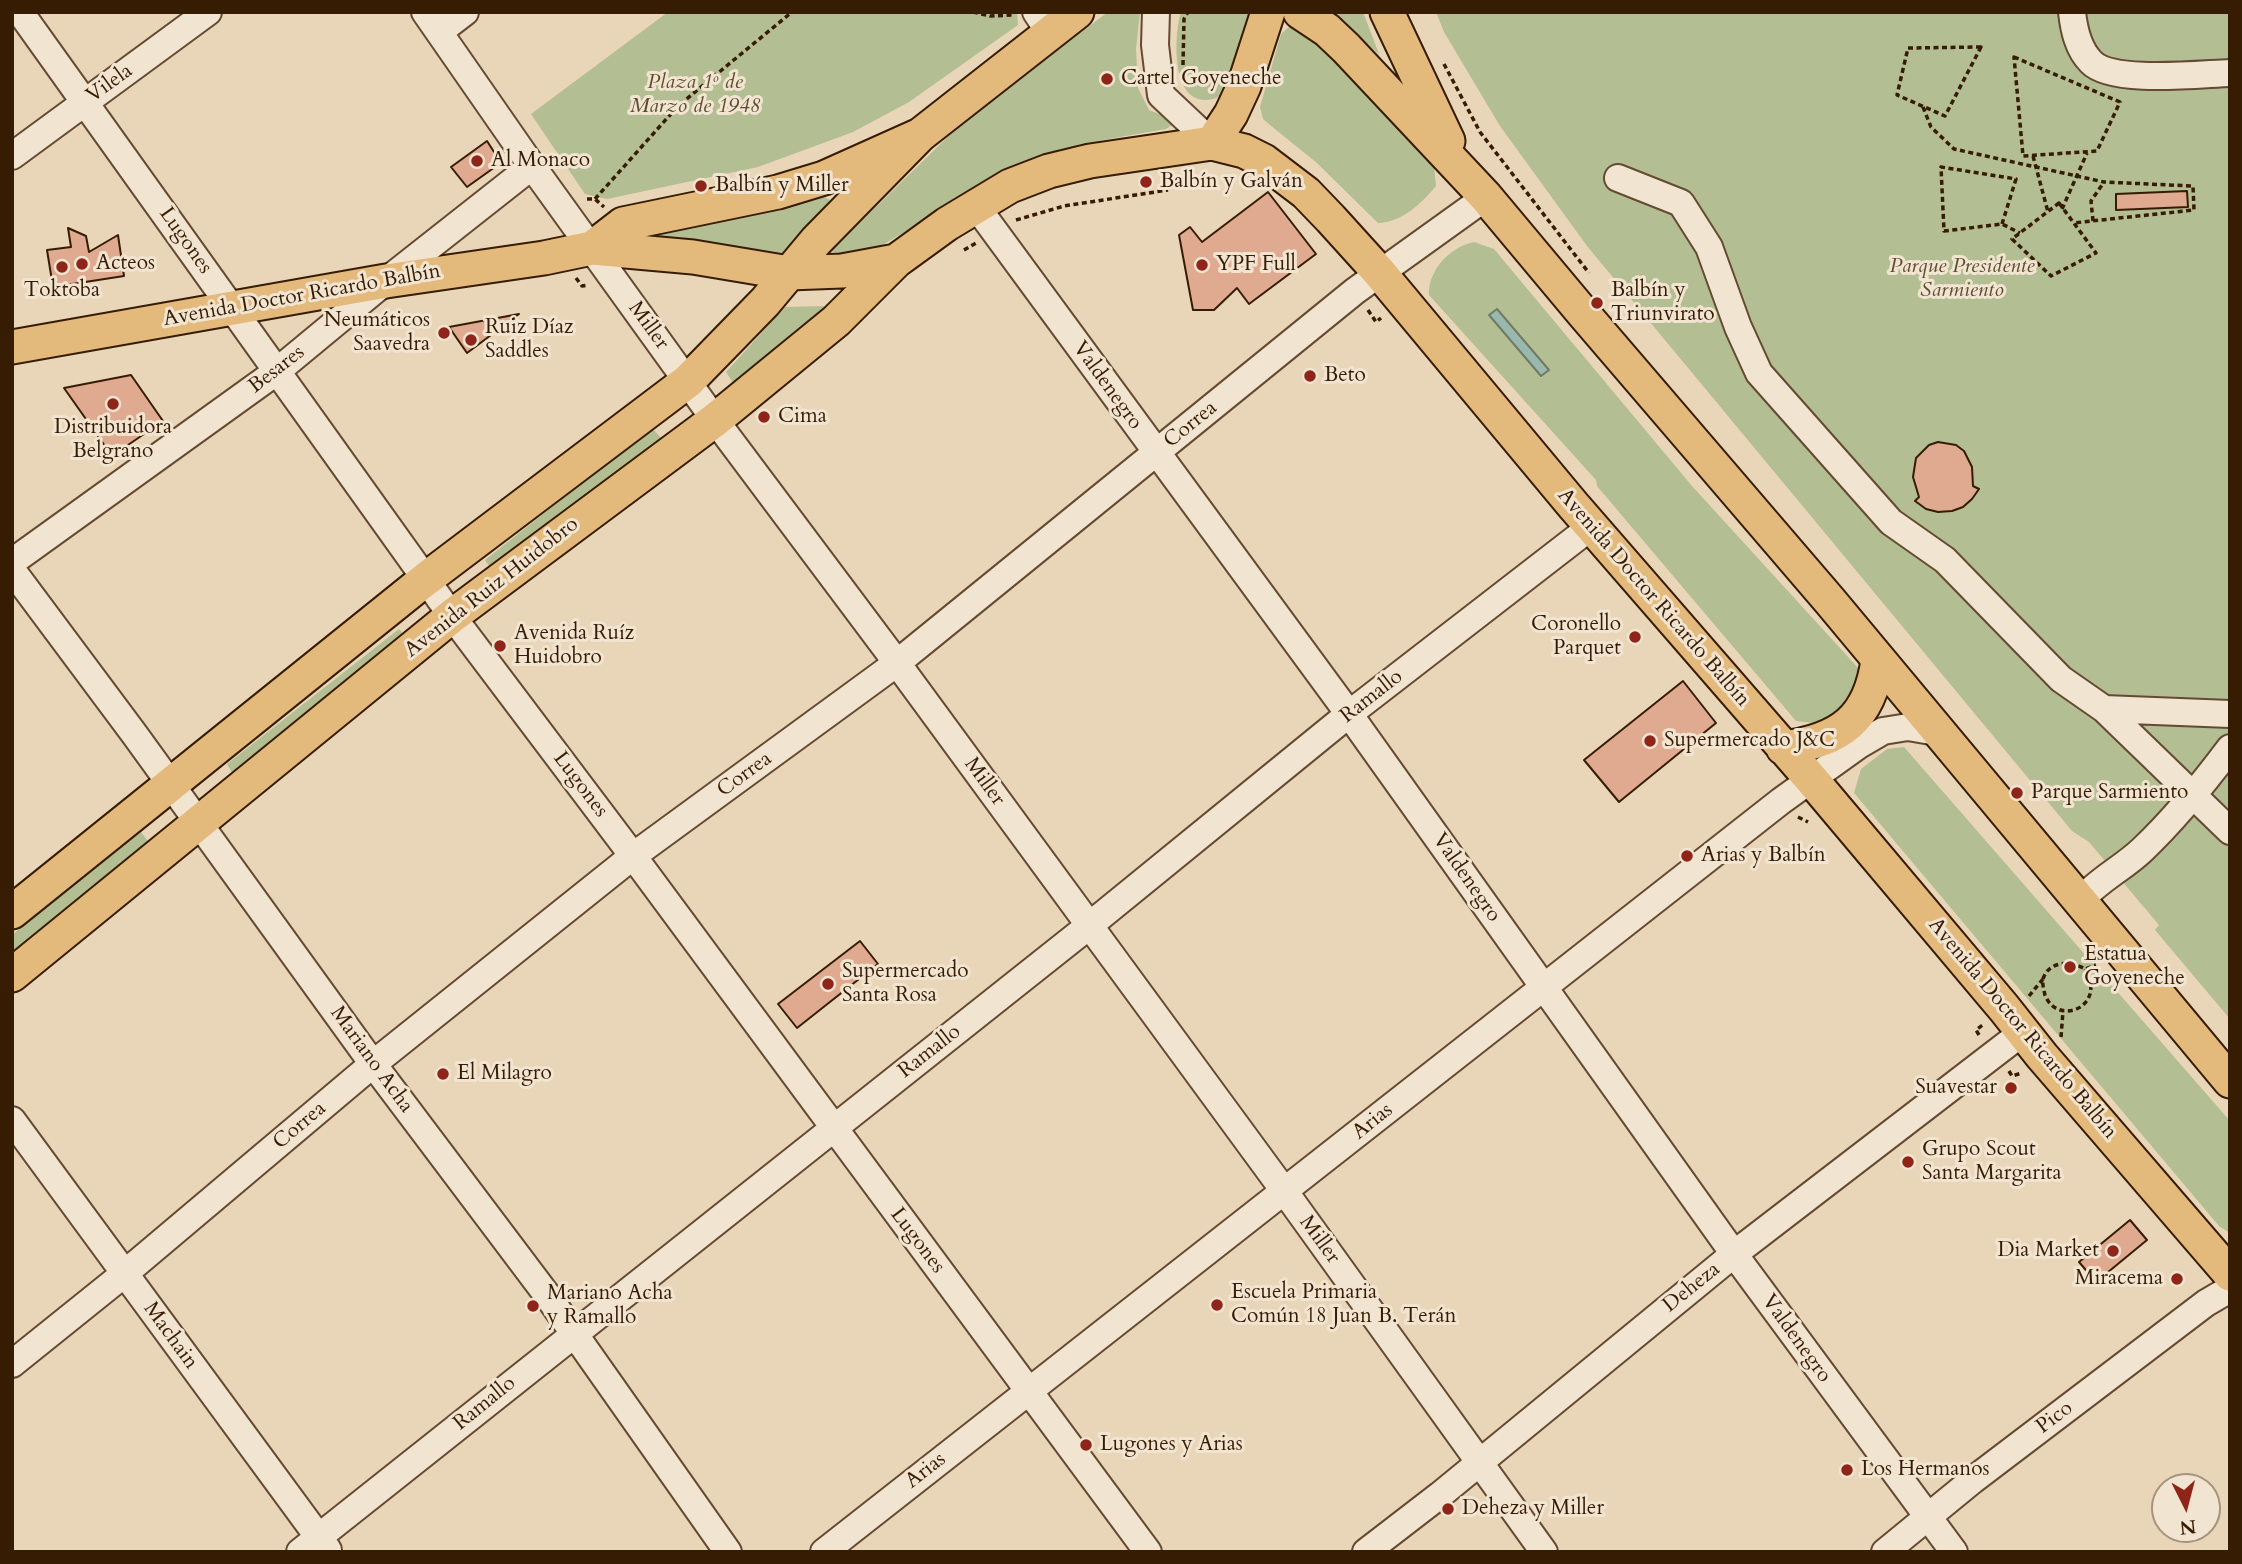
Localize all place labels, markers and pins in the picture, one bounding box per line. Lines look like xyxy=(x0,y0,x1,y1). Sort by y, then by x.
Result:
place label: Cartel Goyeneche xyxy=(1121,66,1282,92)
marker: Cartel Goyeneche xyxy=(1099,71,1115,87)
place label: Al Monaco xyxy=(491,148,590,174)
marker: Al Monaco xyxy=(469,153,485,169)
place label: Balbín y Galván xyxy=(1160,169,1303,195)
place label: Balbín y Miller xyxy=(715,173,849,199)
marker: Balbín y Galván xyxy=(1138,174,1154,190)
marker: Balbín y Miller xyxy=(693,178,709,194)
place label: Acteos xyxy=(96,251,155,277)
place label: YPF Full xyxy=(1216,252,1296,278)
marker: Acteos xyxy=(74,256,90,272)
marker: YPF Full xyxy=(1194,257,1210,273)
marker: Toktoba xyxy=(54,259,70,275)
place label: Toktoba xyxy=(24,278,100,304)
place label: Balbín y Triunvirato xyxy=(1611,278,1715,328)
marker: Balbín y Triunvirato xyxy=(1589,295,1605,311)
place label: Neumáticos Saavedra xyxy=(324,308,430,358)
place label: Ruiz Díaz Saddles xyxy=(485,315,573,365)
marker: Neumáticos Saavedra xyxy=(436,325,452,341)
marker: Ruiz Díaz Saddles xyxy=(463,332,479,348)
place label: Beto xyxy=(1324,363,1366,389)
marker: Beto xyxy=(1302,368,1318,384)
marker: Distribuidora Belgrano xyxy=(105,396,121,412)
place label: Cima xyxy=(778,404,827,430)
marker: Cima xyxy=(756,409,772,425)
place label: Distribuidora Belgrano xyxy=(54,415,172,465)
place label: Coronello Parquet xyxy=(1531,612,1621,662)
place label: Avenida Ruíz Huidobro xyxy=(514,621,634,671)
marker: Coronello Parquet xyxy=(1627,629,1643,645)
marker: Avenida Ruíz Huidobro xyxy=(492,638,508,654)
place label: Supermercado J&C xyxy=(1664,728,1835,754)
marker: Supermercado J&C xyxy=(1642,733,1658,749)
place label: Parque Sarmiento xyxy=(2031,780,2188,806)
marker: Parque Sarmiento xyxy=(2009,785,2025,801)
place label: Arias y Balbín xyxy=(1701,843,1826,869)
marker: Arias y Balbín xyxy=(1679,848,1695,864)
place label: Estatua Goyeneche xyxy=(2084,942,2185,992)
place label: Supermercado Santa Rosa xyxy=(842,959,969,1009)
marker: Estatua Goyeneche xyxy=(2062,959,2078,975)
marker: Supermercado Santa Rosa xyxy=(820,976,836,992)
place label: El Milagro xyxy=(457,1061,552,1087)
marker: El Milagro xyxy=(435,1066,451,1082)
place label: Suavestar xyxy=(1915,1075,1997,1101)
marker: Suavestar xyxy=(2003,1080,2019,1096)
place label: Grupo Scout Santa Margarita xyxy=(1922,1137,2062,1187)
marker: Grupo Scout Santa Margarita xyxy=(1900,1154,1916,1170)
place label: Dia Market xyxy=(1997,1238,2099,1264)
marker: Dia Market xyxy=(2105,1243,2121,1259)
place label: Miracema xyxy=(2075,1266,2163,1292)
marker: Miracema xyxy=(2169,1271,2185,1287)
place label: Escuela Primaria Común 18 Juan B. Terán xyxy=(1231,1280,1457,1330)
place label: Mariano Acha y Ramallo xyxy=(547,1281,673,1331)
marker: Escuela Primaria Común 18 Juan B. Terán xyxy=(1209,1297,1225,1313)
marker: Mariano Acha y Ramallo xyxy=(525,1298,541,1314)
place label: Lugones y Arias xyxy=(1100,1432,1243,1458)
marker: Lugones y Arias xyxy=(1078,1437,1094,1453)
place label: Los Hermanos xyxy=(1861,1457,1990,1483)
marker: Los Hermanos xyxy=(1839,1462,1855,1478)
place label: Deheza y Miller xyxy=(1462,1496,1604,1522)
marker: Deheza y Miller xyxy=(1440,1501,1456,1517)

